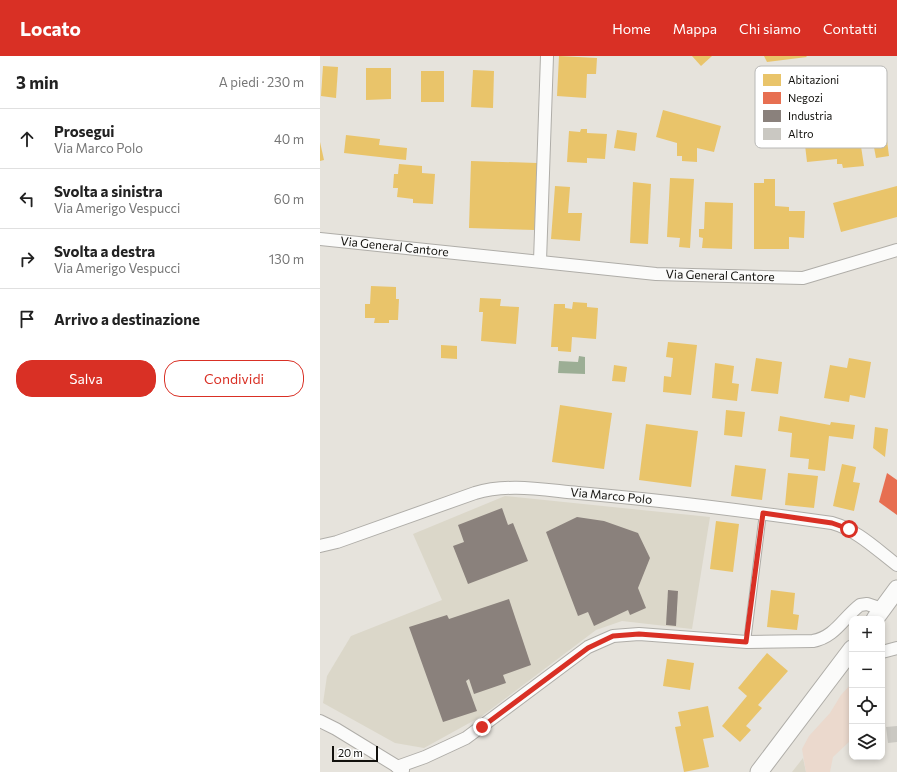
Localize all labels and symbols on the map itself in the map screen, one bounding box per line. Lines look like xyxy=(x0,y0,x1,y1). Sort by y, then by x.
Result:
legend xyxy=(755,66,887,148)
text: Abitazioni xyxy=(788,73,839,86)
text: Negozi xyxy=(788,91,823,104)
text: Industria xyxy=(788,109,832,122)
text: Altro xyxy=(788,127,814,140)
street label: Via General Cantore xyxy=(340,233,450,258)
street label: Via General Cantore xyxy=(666,266,775,283)
street label: Via Marco Polo xyxy=(570,484,653,506)
route start xyxy=(840,520,858,538)
route end xyxy=(473,718,491,736)
scale bar xyxy=(332,744,378,763)

